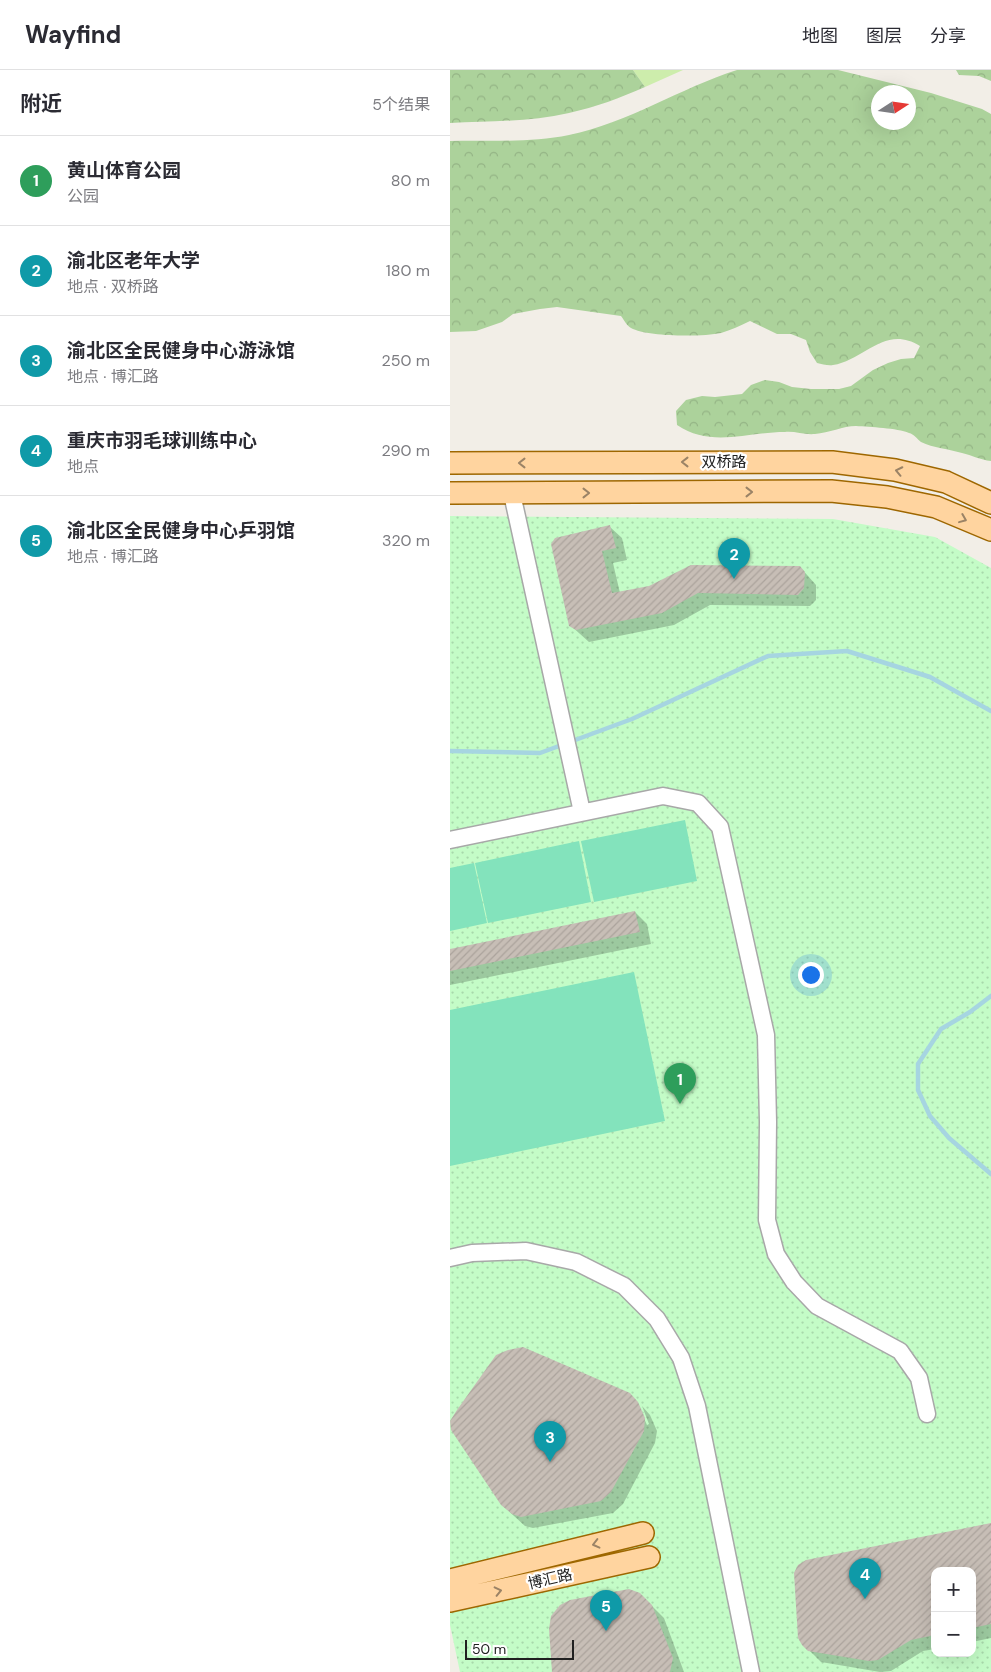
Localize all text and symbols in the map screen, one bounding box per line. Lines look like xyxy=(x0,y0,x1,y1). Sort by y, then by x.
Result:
text: Wayfind xyxy=(25,19,121,50)
text: 地图 xyxy=(802,24,838,48)
text: 图层 xyxy=(866,24,902,48)
text: 分享 xyxy=(930,24,966,48)
north arrow xyxy=(871,85,916,130)
text: 附近 xyxy=(20,90,62,118)
text: 5个结果 xyxy=(372,94,430,115)
text: 黄山体育公园 xyxy=(67,158,181,183)
text: 1 xyxy=(33,170,39,191)
text: 80 m xyxy=(391,170,430,191)
text: 公园 xyxy=(67,186,99,207)
text: 渝北区老年大学 xyxy=(67,248,200,273)
text: 2 xyxy=(31,260,41,281)
text: 180 m xyxy=(386,260,430,281)
text: 地点 · 双桥路 xyxy=(67,276,159,297)
text: 渝北区全民健身中心游泳馆 xyxy=(67,338,295,363)
text: 3 xyxy=(31,350,41,371)
text: 250 m xyxy=(382,350,430,371)
text: 地点 · 博汇路 xyxy=(67,366,159,387)
text: 重庆市羽毛球训练中心 xyxy=(67,428,257,453)
text: 4 xyxy=(31,440,41,461)
text: 290 m xyxy=(381,440,430,461)
street label: 双桥路 xyxy=(701,452,747,472)
text: 地点 xyxy=(67,456,99,477)
one-way arrow xyxy=(680,457,688,467)
one-way arrow xyxy=(518,458,526,468)
one-way arrow xyxy=(895,466,903,477)
one-way arrow xyxy=(745,487,753,497)
one-way arrow xyxy=(582,488,590,498)
one-way arrow xyxy=(958,512,967,523)
text: 渝北区全民健身中心乒羽馆 xyxy=(67,518,295,543)
text: 5 xyxy=(31,530,41,551)
text: 320 m xyxy=(382,530,430,551)
pin: 2 xyxy=(718,538,750,579)
text: 地点 · 博汇路 xyxy=(67,546,159,567)
your location xyxy=(798,962,824,988)
pin: 1 xyxy=(664,1063,696,1104)
pin: 3 xyxy=(534,1421,566,1462)
one-way arrow xyxy=(591,1538,600,1549)
pin: 4 xyxy=(849,1558,881,1599)
street label: 博汇路 xyxy=(526,1564,574,1594)
map controls xyxy=(931,1567,976,1657)
button: + xyxy=(931,1567,976,1612)
one-way arrow xyxy=(493,1586,502,1596)
pin: 5 xyxy=(590,1590,622,1631)
button: − xyxy=(931,1612,976,1657)
scale bar xyxy=(465,1637,574,1660)
text: 50 m xyxy=(472,1640,506,1658)

